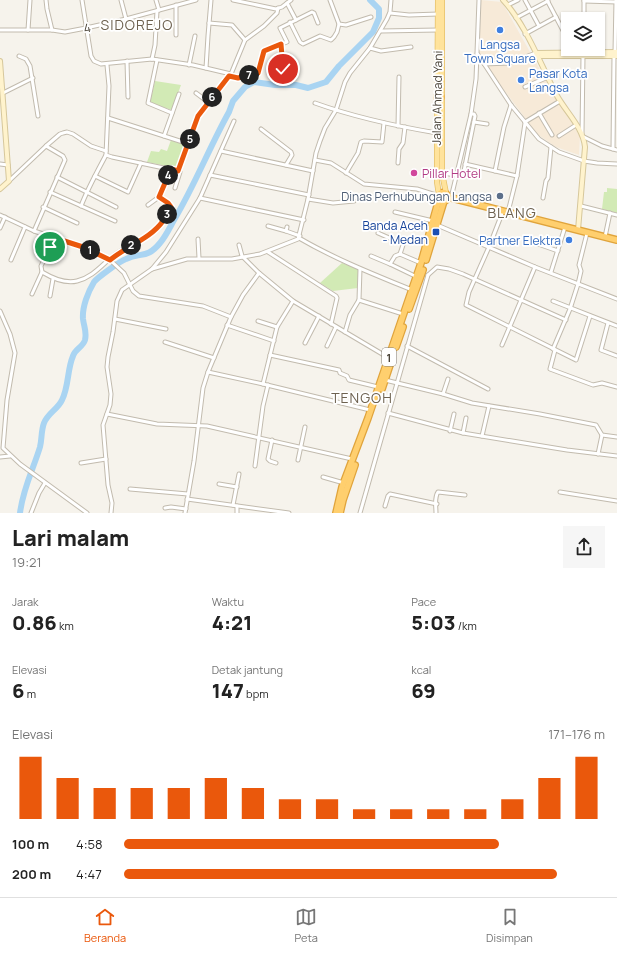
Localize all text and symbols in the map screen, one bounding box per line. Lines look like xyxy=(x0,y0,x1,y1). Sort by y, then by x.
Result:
map controls xyxy=(561,12,605,56)
button: layers xyxy=(561,12,605,56)
district label: SIDOREJO xyxy=(101,15,173,34)
street label: 4 xyxy=(82,19,92,37)
marker: Langsa Town Square xyxy=(495,25,505,35)
place label: Langsa Town Square xyxy=(464,36,536,67)
street label: Jalan Ahmad Yani xyxy=(428,51,446,145)
pin xyxy=(266,52,300,86)
icon: check xyxy=(272,58,294,80)
pin: 7 xyxy=(239,65,259,85)
place label: Pasar Kota Langsa xyxy=(529,65,588,96)
text: 7 xyxy=(246,67,252,82)
marker: Pasar Kota Langsa xyxy=(516,75,526,85)
pin: 6 xyxy=(202,87,222,107)
text: 6 xyxy=(209,89,215,104)
pin: 5 xyxy=(180,129,200,149)
text: 5 xyxy=(187,131,193,146)
pin: 4 xyxy=(158,165,178,185)
place label: Pillar Hotel xyxy=(422,165,481,182)
text: 4 xyxy=(165,167,171,182)
marker: Pillar Hotel xyxy=(409,168,419,178)
place label: Dinas Perhubungan Langsa xyxy=(341,188,492,205)
marker: Dinas Perhubungan Langsa xyxy=(495,191,505,201)
district label: BLANG xyxy=(487,203,537,222)
pin: 3 xyxy=(157,204,177,224)
text: 3 xyxy=(164,206,170,221)
place label: Banda Aceh - Medan xyxy=(363,217,428,248)
marker: Banda Aceh - Medan xyxy=(431,227,441,237)
pin xyxy=(33,230,67,264)
place label: Partner Elektra xyxy=(479,232,561,249)
pin: 2 xyxy=(121,235,141,255)
marker: Partner Elektra xyxy=(564,235,574,245)
icon: arrive xyxy=(39,236,61,258)
text: 2 xyxy=(128,237,134,252)
pin: 1 xyxy=(80,240,100,260)
text: 1 xyxy=(88,242,92,257)
road number: 1 xyxy=(382,348,396,366)
district label: TENGOH xyxy=(331,388,393,407)
text: Lari malam xyxy=(12,523,129,553)
button: share xyxy=(563,526,605,568)
text: 19:21 xyxy=(12,553,42,571)
text: Jarak xyxy=(12,594,39,609)
text: Waktu xyxy=(212,594,244,609)
text: Pace xyxy=(411,594,436,609)
text: 0.86 xyxy=(12,609,57,636)
text: 4:21 xyxy=(212,609,252,636)
text: 5:03 xyxy=(411,609,456,636)
text: km xyxy=(57,618,74,633)
text: /km xyxy=(456,618,477,633)
text: Elevasi xyxy=(12,662,47,677)
text: Detak jantung xyxy=(212,662,283,677)
text: kcal xyxy=(411,662,431,677)
text: 6 xyxy=(12,677,24,704)
text: 147 xyxy=(212,677,244,704)
text: 69 xyxy=(411,677,436,704)
text: m xyxy=(24,686,36,701)
text: bpm xyxy=(244,686,268,701)
text: Elevasi xyxy=(12,725,53,743)
text: 171–176 m xyxy=(548,725,605,743)
text: 100 m xyxy=(12,835,49,853)
text: 4:58 xyxy=(76,835,103,853)
text: 200 m xyxy=(12,865,51,883)
text: 4:47 xyxy=(76,865,102,883)
tab: Beranda xyxy=(84,906,126,945)
tab: Peta xyxy=(294,906,318,945)
tab: Disimpan xyxy=(486,906,533,945)

